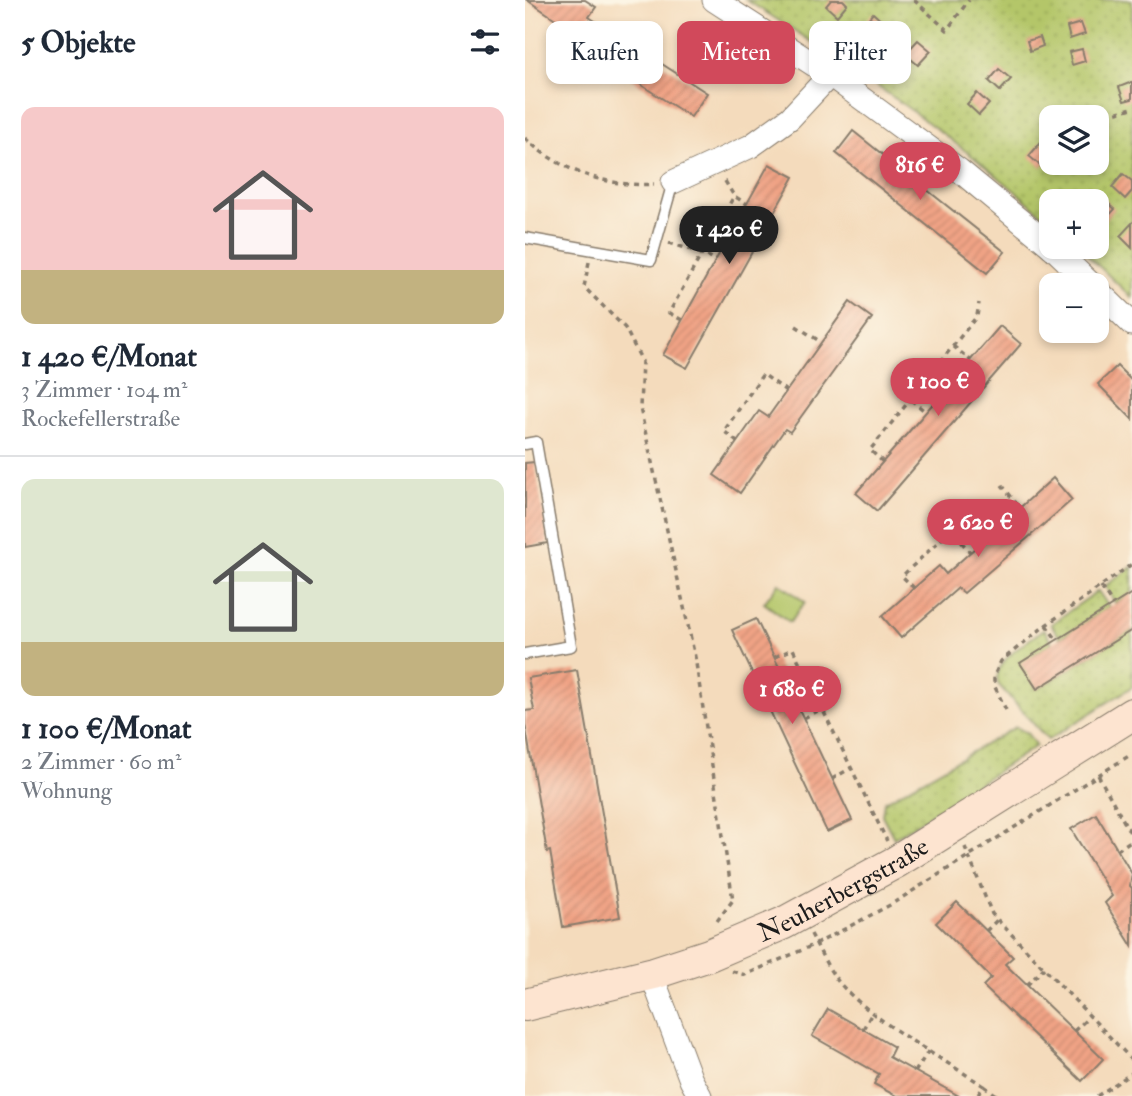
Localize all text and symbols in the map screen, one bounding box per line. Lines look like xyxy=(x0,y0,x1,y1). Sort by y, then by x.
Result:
chip: Kaufen xyxy=(546,21,663,84)
chip: Mieten xyxy=(677,21,795,84)
chip: Filter xyxy=(809,21,911,84)
icon: filters xyxy=(466,23,504,61)
text: 5 Objekte xyxy=(21,24,135,61)
map controls xyxy=(1039,105,1109,343)
button: layers xyxy=(1039,105,1109,175)
pin: 816 € xyxy=(871,142,969,202)
text: 816 € xyxy=(896,150,944,179)
icon: home xyxy=(200,152,326,278)
button: + xyxy=(1039,189,1109,259)
pin: 1 420 € xyxy=(664,206,794,266)
text: 1 420 € xyxy=(695,214,763,243)
button: − xyxy=(1039,273,1109,343)
text: 1 420 €/Monat xyxy=(21,338,197,375)
pin: 1 100 € xyxy=(873,358,1003,418)
text: 1 100 € xyxy=(906,366,970,395)
text: 3 Zimmer · 104 m² xyxy=(21,375,187,404)
text: Rockefellerstraße xyxy=(21,404,180,433)
pin: 2 620 € xyxy=(913,500,1043,559)
text: 2 620 € xyxy=(943,507,1013,536)
icon: home xyxy=(200,524,326,650)
pin: 1 680 € xyxy=(727,666,857,726)
text: 1 680 € xyxy=(759,674,825,703)
text: 1 100 €/Monat xyxy=(21,710,191,747)
text: 2 Zimmer · 60 m² xyxy=(21,747,181,776)
text: Wohnung xyxy=(21,776,112,805)
street label: Neuherbergstraße xyxy=(753,831,935,949)

